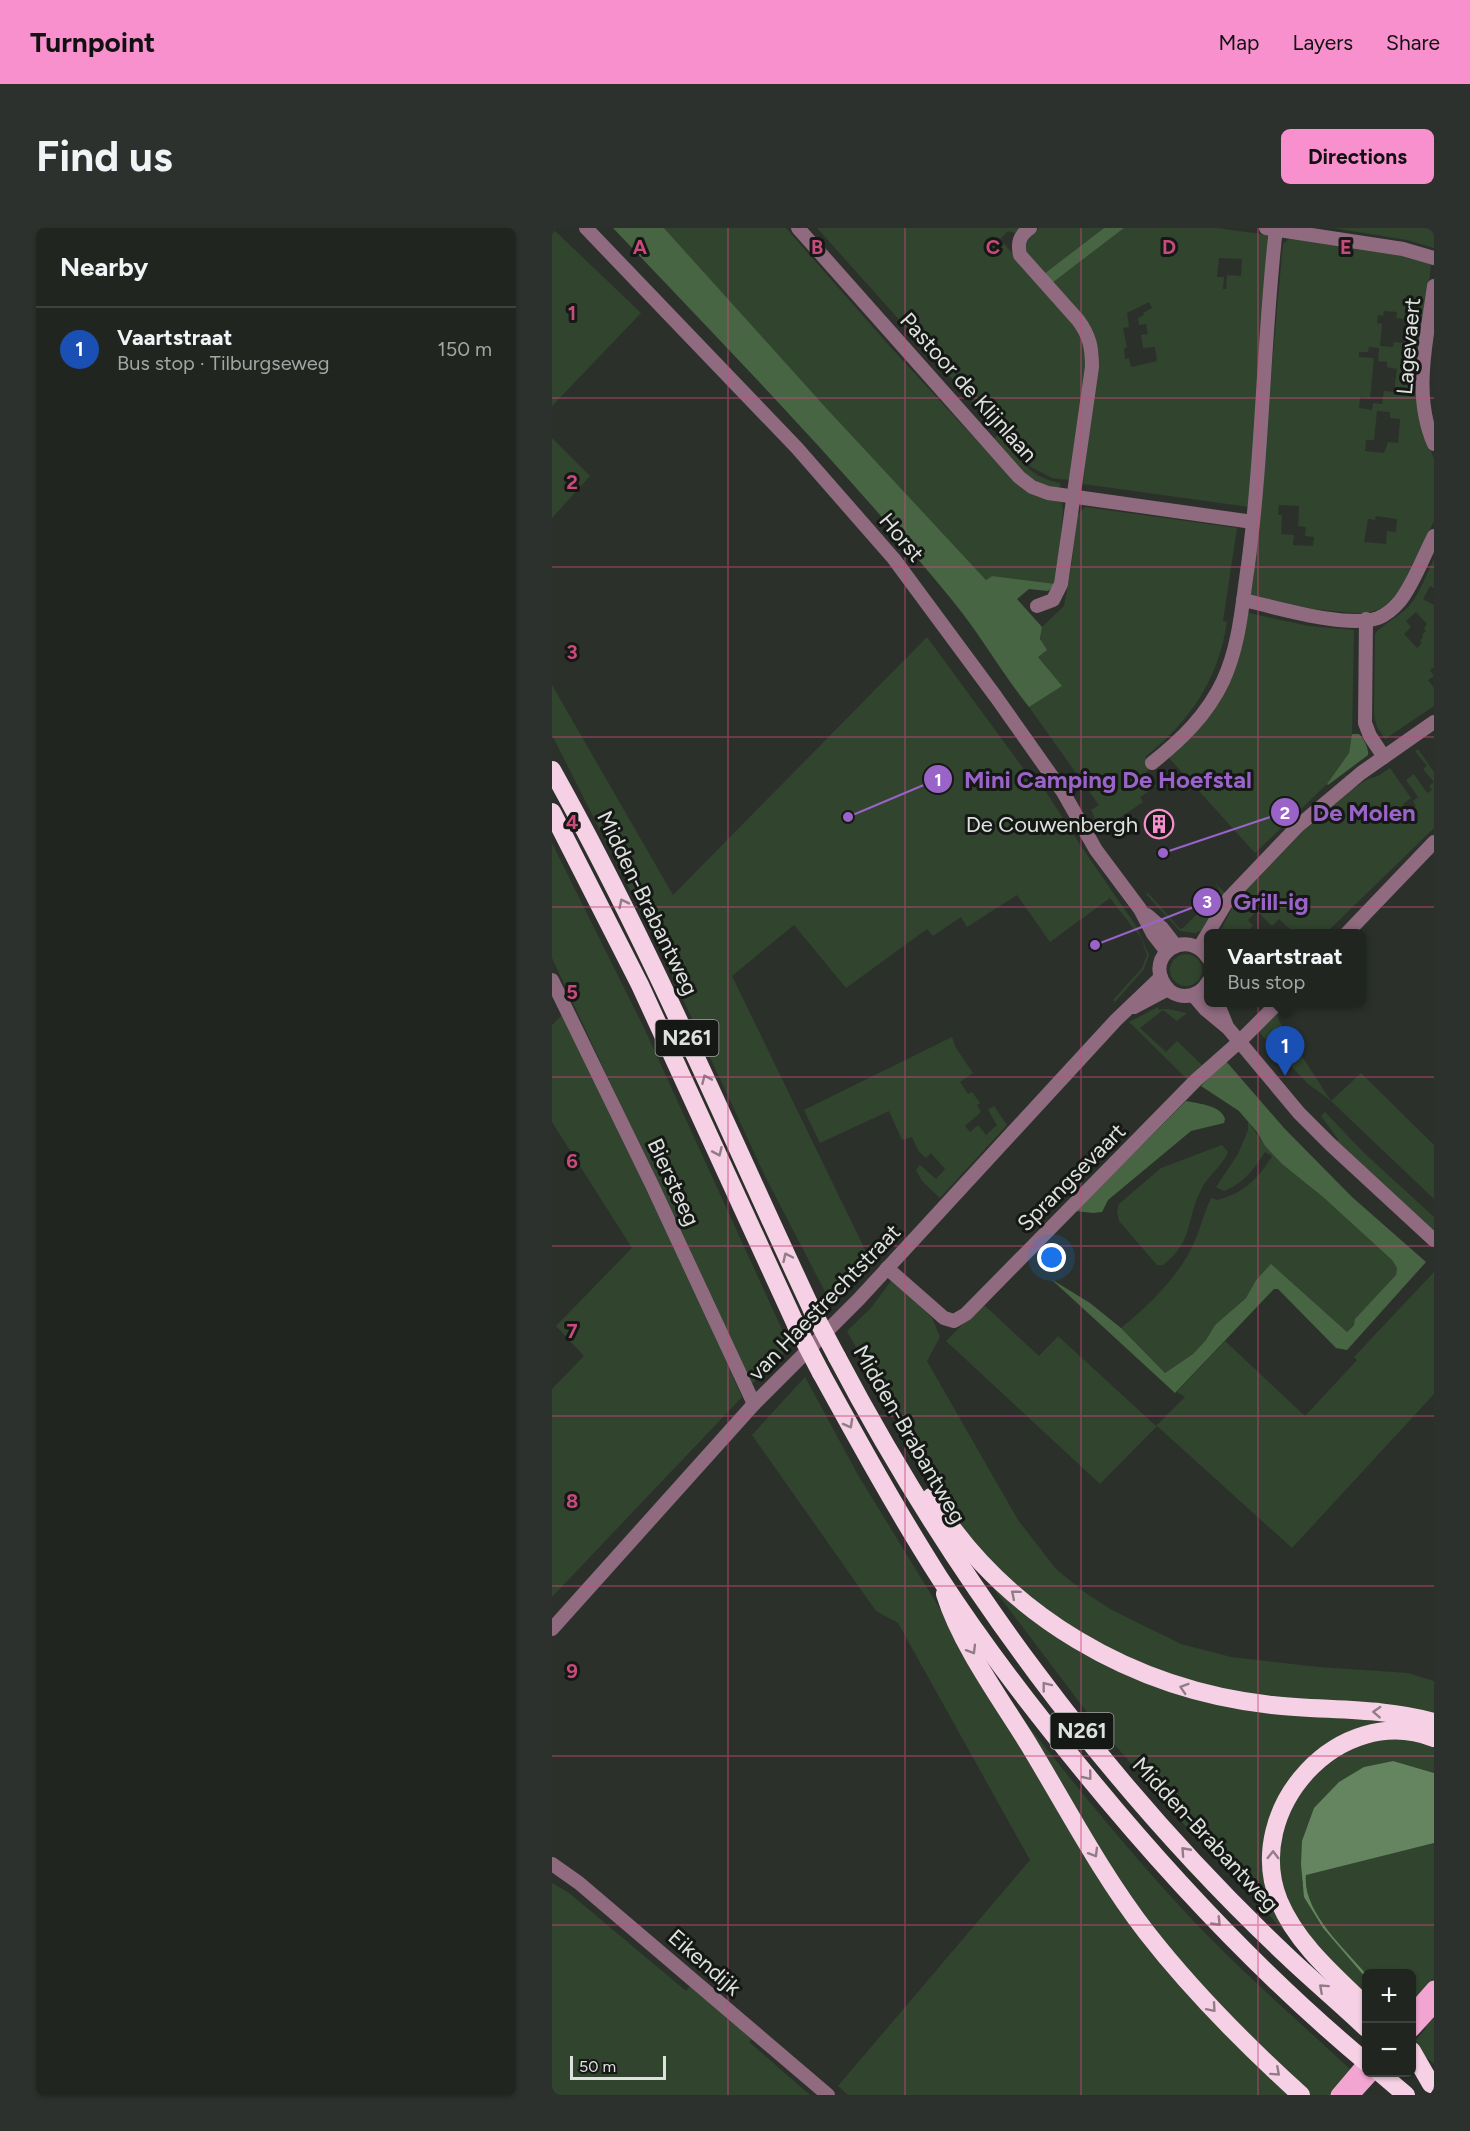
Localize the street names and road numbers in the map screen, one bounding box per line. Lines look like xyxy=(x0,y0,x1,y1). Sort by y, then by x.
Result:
street label: Lagevaert xyxy=(1391,296,1426,396)
street label: Pastoor de Klijnlaan xyxy=(894,307,1043,468)
street label: Horst xyxy=(874,507,930,567)
street label: Midden-Brabantweg xyxy=(591,807,704,1000)
road number: N261 xyxy=(656,1020,718,1056)
street label: Sprangsevaart xyxy=(1012,1118,1131,1237)
street label: Biersteeg xyxy=(642,1134,706,1230)
street label: van Haestrechtstraat xyxy=(743,1218,906,1386)
street label: Midden-Brabantweg xyxy=(847,1340,972,1528)
road number: N261 xyxy=(1050,1713,1114,1749)
street label: Midden-Brabantweg xyxy=(1127,1751,1284,1917)
street label: Eikendijk xyxy=(663,1924,747,2001)

